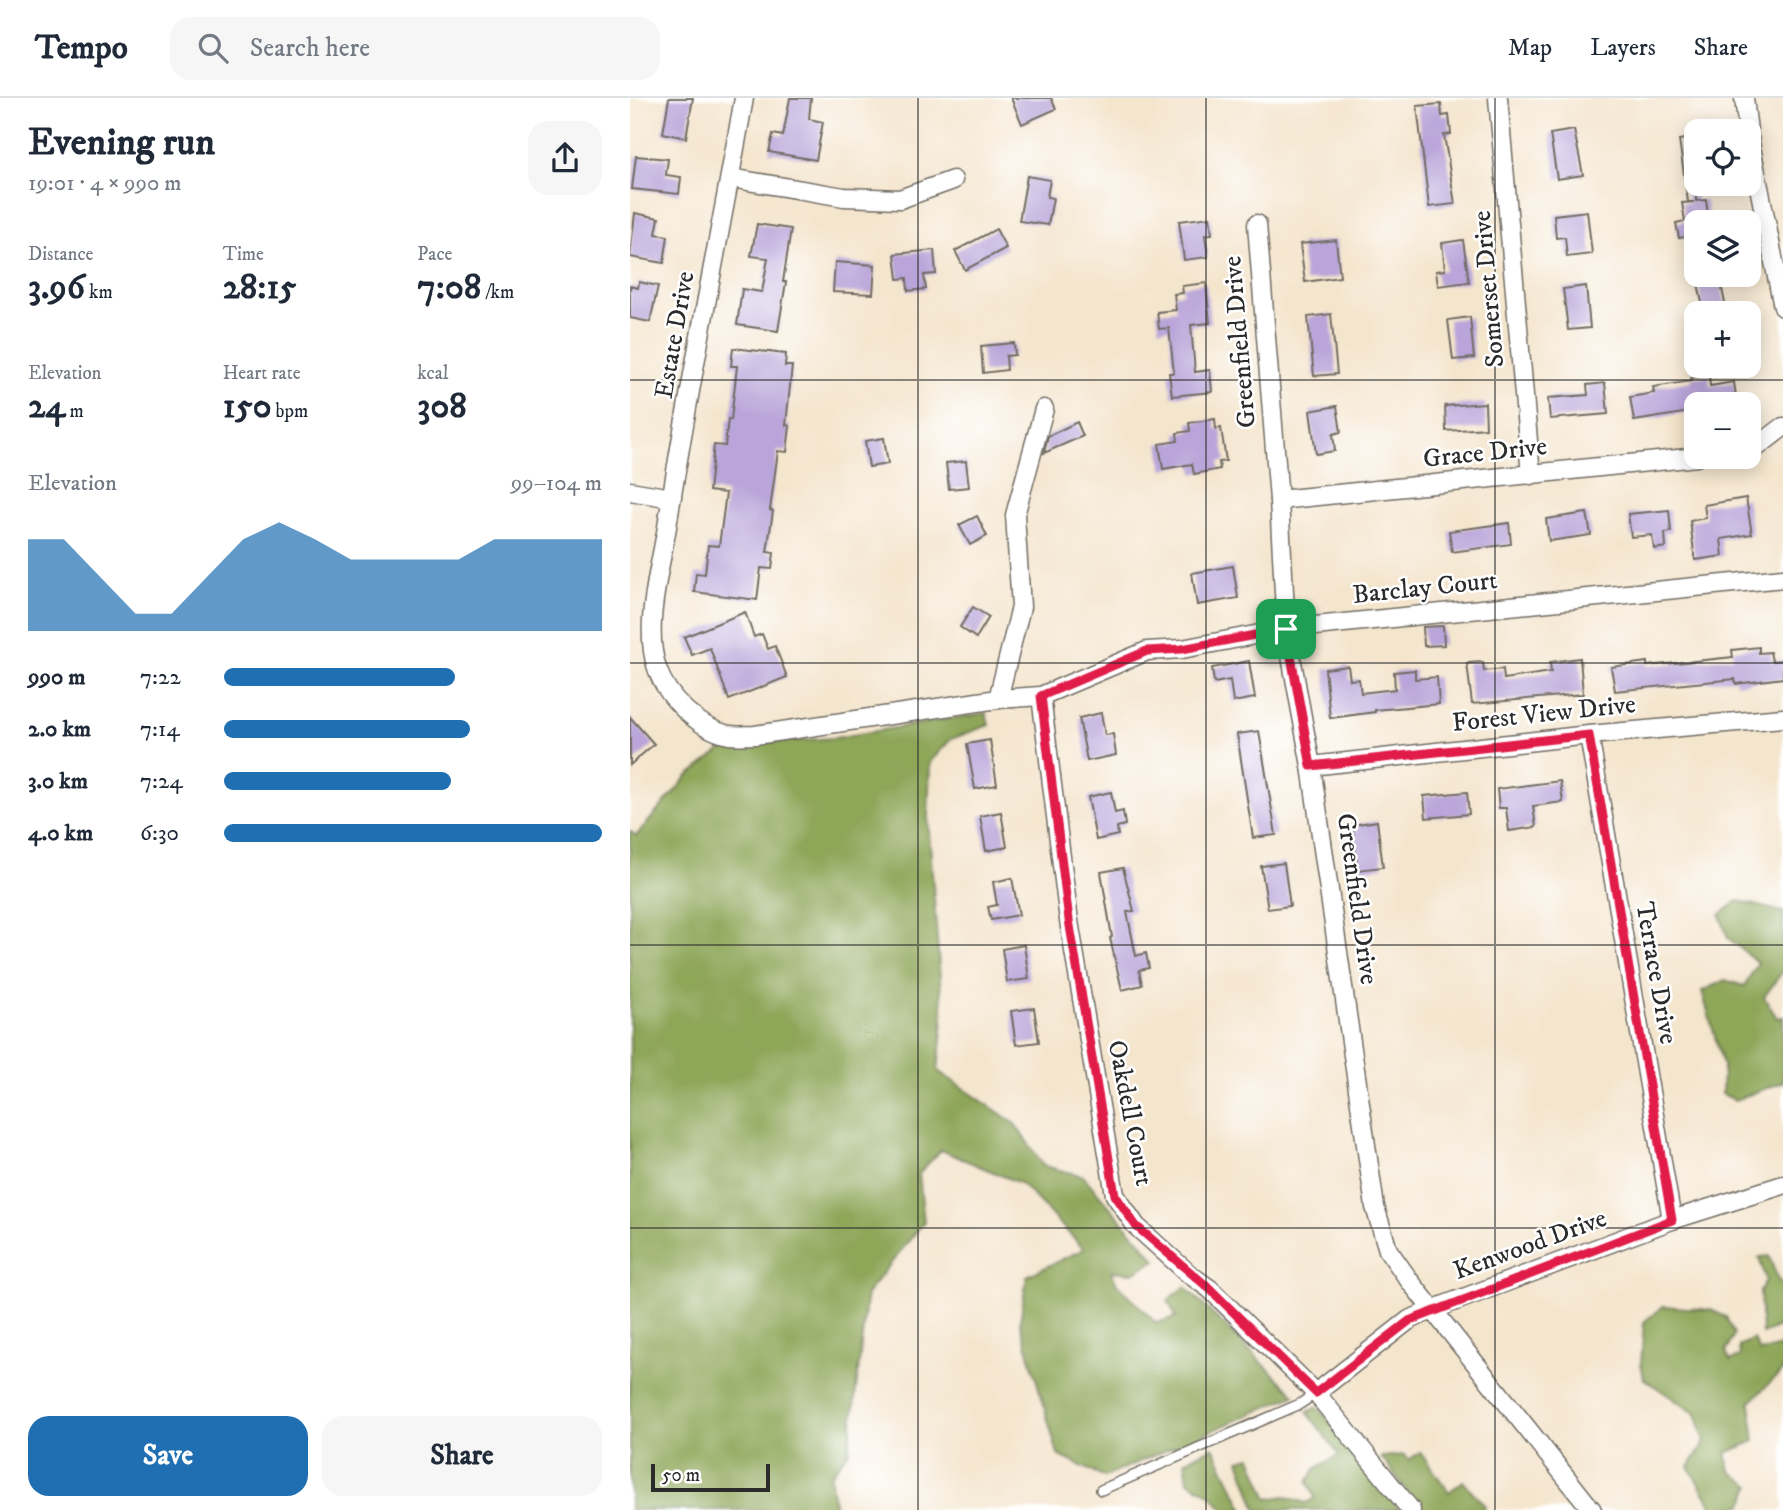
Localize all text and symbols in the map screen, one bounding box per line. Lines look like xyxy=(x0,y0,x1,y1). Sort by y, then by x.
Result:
search box xyxy=(170,17,660,80)
text: Tempo xyxy=(35,28,128,69)
icon: search xyxy=(194,29,232,67)
text: Search here xyxy=(250,32,370,65)
text: Map xyxy=(1508,33,1552,63)
text: Layers xyxy=(1590,33,1656,63)
text: Share xyxy=(1694,33,1748,63)
text: Evening run xyxy=(28,119,215,167)
map controls xyxy=(1684,119,1761,469)
button: locate xyxy=(1684,119,1761,196)
button: share xyxy=(528,121,602,195)
text: 19:01 · 4 × 990 m xyxy=(28,169,182,198)
street label: Somerset Drive xyxy=(1466,209,1512,369)
button: layers xyxy=(1684,210,1761,287)
text: Distance xyxy=(28,243,93,266)
text: Time xyxy=(223,243,264,266)
text: Pace xyxy=(417,243,452,266)
street label: Greenfield Drive xyxy=(1216,255,1264,429)
text: 3.96 xyxy=(28,266,85,310)
text: 28:15 xyxy=(223,266,297,310)
text: 7:08 xyxy=(417,266,481,310)
street label: Estate Drive xyxy=(648,269,702,401)
text: km xyxy=(85,281,113,304)
text: /km xyxy=(481,281,514,304)
button: + xyxy=(1684,301,1761,378)
text: Elevation xyxy=(28,362,102,385)
text: Heart rate xyxy=(223,362,301,385)
text: kcal xyxy=(417,362,449,385)
text: 24 xyxy=(28,385,65,429)
text: 150 xyxy=(223,385,272,429)
text: 308 xyxy=(417,385,467,429)
button: − xyxy=(1684,392,1761,469)
text: m xyxy=(65,400,84,423)
text: bpm xyxy=(272,400,308,423)
street label: Grace Drive xyxy=(1421,430,1549,476)
text: Elevation xyxy=(28,469,117,498)
text: 99–104 m xyxy=(511,469,602,498)
street label: Barclay Court xyxy=(1351,564,1499,612)
pin xyxy=(1256,599,1316,659)
icon: arrive xyxy=(1267,610,1305,648)
text: 990 m xyxy=(28,663,86,692)
text: 7:22 xyxy=(140,663,181,692)
street label: Forest View Drive xyxy=(1451,688,1637,740)
text: 2.0 km xyxy=(28,715,91,744)
text: 7:14 xyxy=(140,715,180,744)
text: 3.0 km xyxy=(28,767,88,796)
text: 7:24 xyxy=(140,767,183,796)
street label: Greenfield Drive xyxy=(1329,811,1385,987)
text: 4.0 km xyxy=(28,819,93,848)
text: 6:30 xyxy=(140,819,179,848)
street label: Terrace Drive xyxy=(1627,899,1685,1047)
street label: Oakdell Court xyxy=(1100,1037,1160,1189)
street label: Kenwood Drive xyxy=(1449,1202,1611,1288)
button: Save xyxy=(28,1416,308,1496)
button: Share xyxy=(322,1416,602,1496)
scale bar xyxy=(651,1461,770,1493)
text: 50 m xyxy=(662,1464,700,1487)

